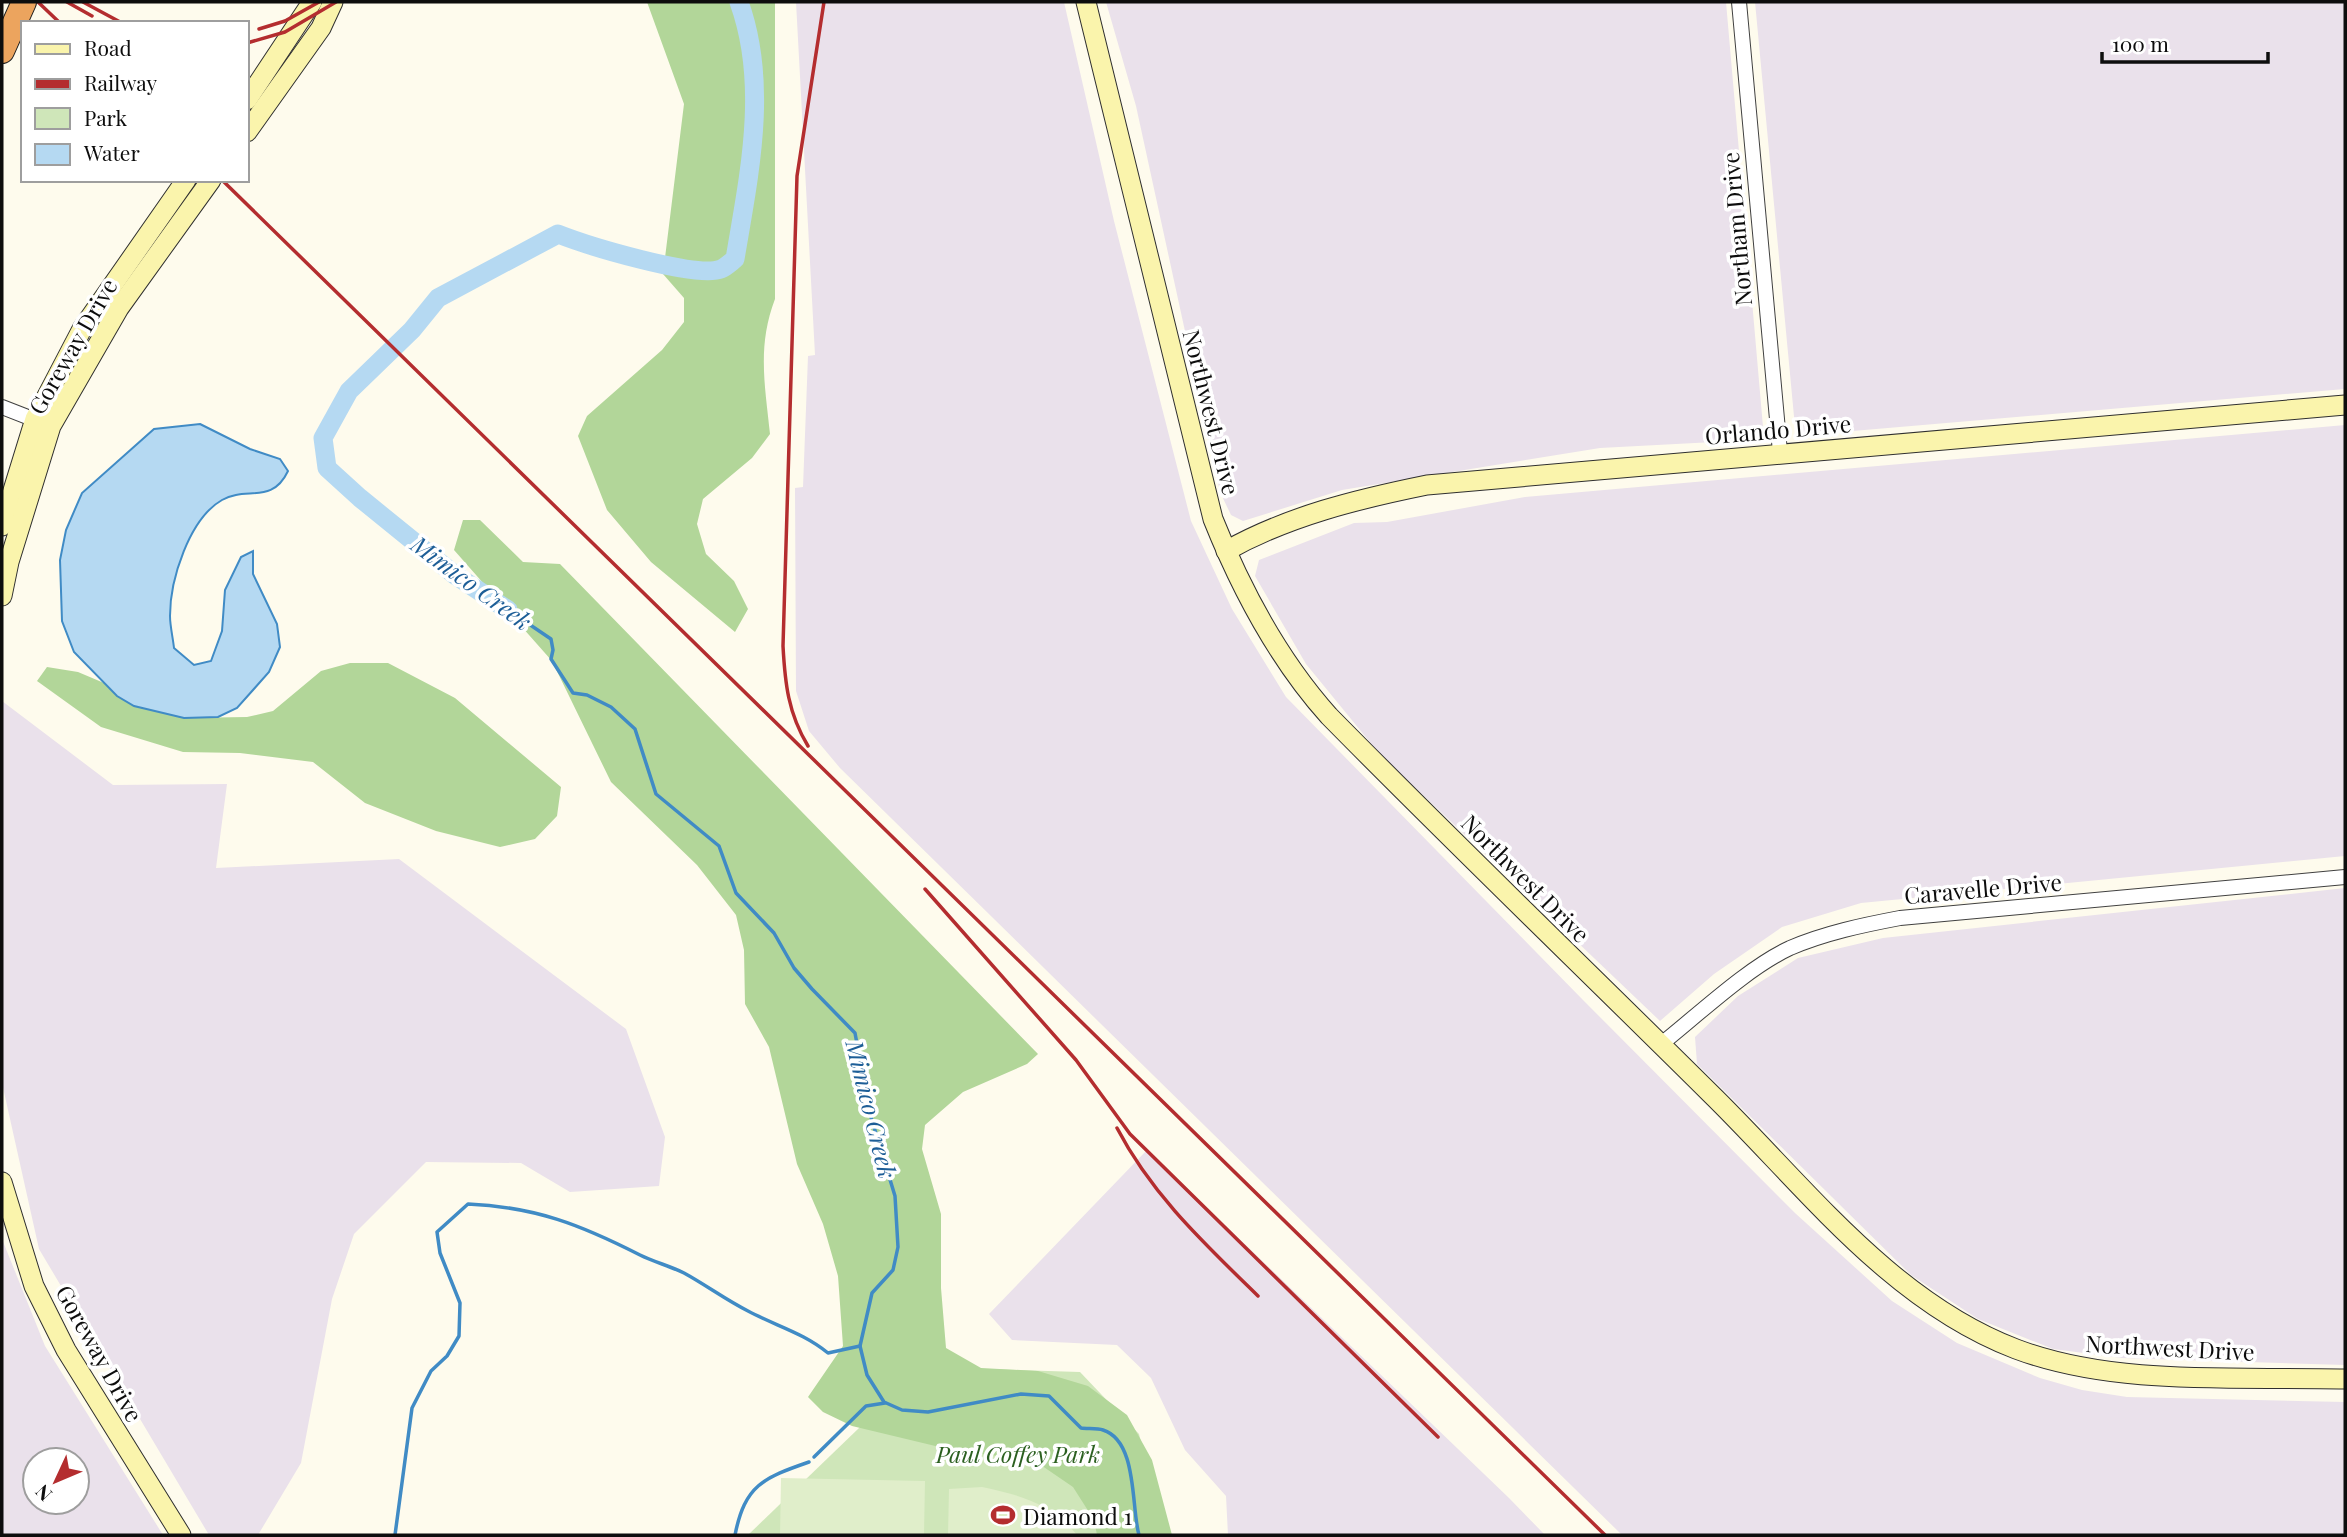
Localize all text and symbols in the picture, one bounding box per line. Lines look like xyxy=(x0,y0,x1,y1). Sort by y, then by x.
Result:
legend xyxy=(21,21,248,182)
scale bar xyxy=(2102,21,2268,65)
text: 100 m xyxy=(2112,29,2169,57)
text: Road xyxy=(84,33,132,61)
text: Railway xyxy=(84,68,158,96)
text: Park xyxy=(84,103,128,131)
text: Water xyxy=(83,138,140,166)
street label: Northam Drive xyxy=(1714,151,1758,307)
street label: Goreway Drive xyxy=(21,272,123,420)
street label: Northwest Drive xyxy=(1176,326,1248,498)
street label: Orlando Drive xyxy=(1704,407,1852,451)
water label: Mimico Creek xyxy=(405,527,539,637)
street label: Northwest Drive xyxy=(1455,807,1597,949)
street label: Caravelle Drive xyxy=(1903,866,2063,910)
water label: Mimico Creek xyxy=(839,1036,905,1182)
street label: Goreway Drive xyxy=(50,1279,150,1427)
street label: Northwest Drive xyxy=(2085,1327,2255,1367)
park label: Paul Coffey Park xyxy=(935,1438,1100,1469)
north arrow xyxy=(21,1446,91,1516)
text: N xyxy=(29,1479,57,1507)
place label: Diamond 1 xyxy=(1023,1500,1133,1531)
sports icon: Diamond 1 xyxy=(989,1501,1017,1529)

